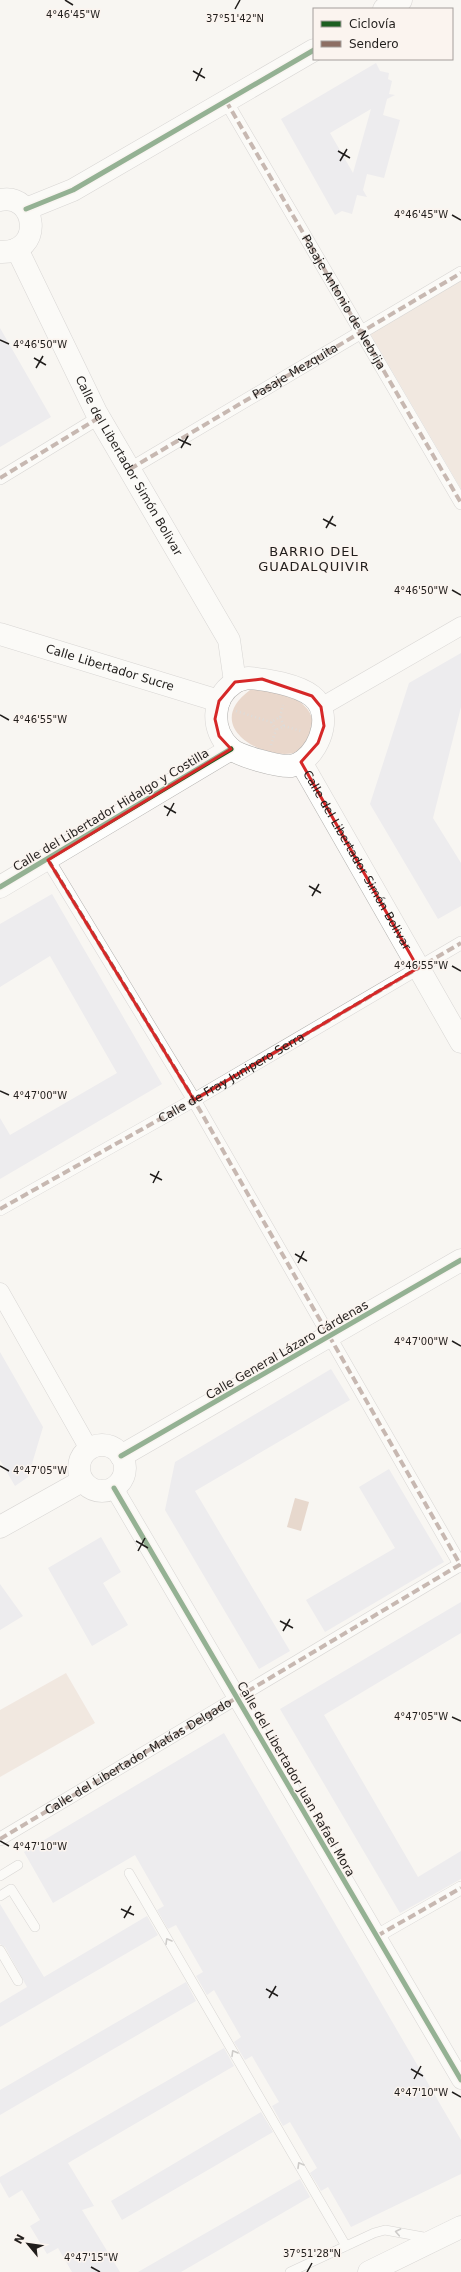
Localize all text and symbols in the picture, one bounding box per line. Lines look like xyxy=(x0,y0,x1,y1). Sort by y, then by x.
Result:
legend xyxy=(313,8,453,60)
text: 4°46'45"W xyxy=(46,9,100,20)
text: 37°51'42"N xyxy=(206,13,264,24)
text: Ciclovía xyxy=(349,17,396,31)
text: Sendero xyxy=(349,37,399,51)
text: 4°46'45"W xyxy=(394,209,448,220)
street label: Pasaje Antonio de Nebrija xyxy=(299,232,389,372)
text: 4°46'50"W xyxy=(13,339,67,350)
street label: Pasaje Mezquita xyxy=(250,340,340,402)
street label: Calle del Libertador Simón Bolivar xyxy=(72,373,185,558)
district label: BARRIO DEL GUADALQUIVIR xyxy=(258,544,370,574)
text: 4°46'50"W xyxy=(394,585,448,596)
street label: Calle Libertador Sucre xyxy=(44,641,176,694)
text: 4°46'55"W xyxy=(13,714,67,725)
street label: Calle del Libertador Hidalgo y Costilla xyxy=(11,746,211,874)
street label: Calle del Libertador Simón Bolivar xyxy=(300,768,414,953)
text: 4°46'55"W xyxy=(394,960,448,971)
street label: Calle de Fray Junipero Serra xyxy=(156,1030,307,1126)
text: 4°47'00"W xyxy=(13,1090,67,1101)
street label: Calle General Lázaro Cárdenas xyxy=(203,1298,371,1402)
text: 4°47'00"W xyxy=(394,1336,448,1347)
text: 4°47'05"W xyxy=(13,1465,67,1476)
street label: Calle del Libertador Juan Rafael Mora xyxy=(234,1679,358,1879)
street label: Calle del Libertador Matías Delgado xyxy=(42,1695,234,1818)
text: 4°47'05"W xyxy=(394,1711,448,1722)
text: 4°47'10"W xyxy=(13,1841,67,1852)
one-way arrow xyxy=(166,1938,173,1945)
one-way arrow xyxy=(231,2050,238,2057)
text: 4°47'10"W xyxy=(394,2087,448,2098)
one-way arrow xyxy=(297,2162,304,2169)
north arrow xyxy=(8,2224,48,2264)
one-way arrow xyxy=(395,2229,401,2237)
text: N xyxy=(12,2232,28,2247)
text: 37°51'28"N xyxy=(283,2248,341,2259)
text: 4°47'15"W xyxy=(64,2252,118,2263)

